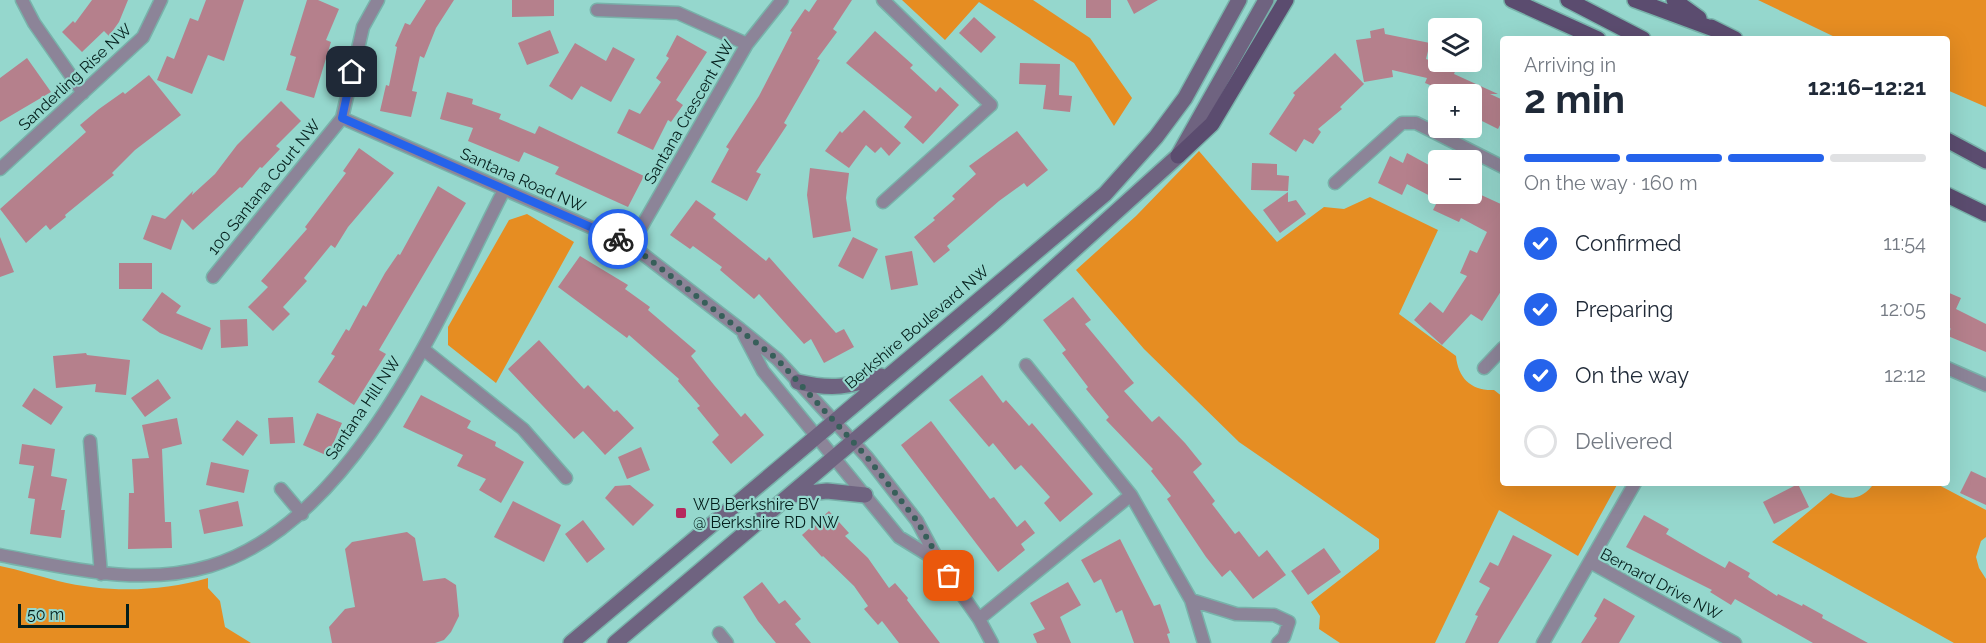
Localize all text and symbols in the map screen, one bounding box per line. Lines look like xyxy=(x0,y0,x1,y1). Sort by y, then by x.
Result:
map controls xyxy=(1428,18,1482,204)
button: layers xyxy=(1428,18,1482,72)
street label: Sanderling Rise NW xyxy=(14,19,136,134)
street label: Santana Crescent NW xyxy=(640,36,738,187)
pin xyxy=(326,46,377,97)
text: Arriving in xyxy=(1524,53,1616,77)
icon: home xyxy=(335,55,368,88)
text: 12:16–12:21 xyxy=(1808,74,1926,100)
text: 2 min xyxy=(1524,76,1625,122)
button: + xyxy=(1428,84,1482,138)
street label: 100 Santana Court NW xyxy=(204,115,325,258)
street label: Santana Road NW xyxy=(457,144,589,216)
button: − xyxy=(1428,150,1482,204)
text: On the way · 160 m xyxy=(1524,171,1698,195)
courier xyxy=(588,209,648,269)
icon: bike xyxy=(602,223,635,256)
icon: check xyxy=(1524,227,1557,260)
text: Confirmed xyxy=(1575,230,1682,256)
text: 11:54 xyxy=(1883,231,1926,255)
street label: Berkshire Boulevard NW xyxy=(841,261,993,393)
icon: check xyxy=(1524,293,1557,326)
text: Preparing xyxy=(1575,296,1673,322)
text: 12:05 xyxy=(1880,297,1926,321)
street label: Santana Hill NW xyxy=(321,352,405,463)
icon: check xyxy=(1524,359,1557,392)
text: On the way xyxy=(1575,362,1689,388)
text: 12:12 xyxy=(1884,363,1926,387)
text: Delivered xyxy=(1575,428,1673,454)
place label: WB Berkshire BV @ Berkshire RD NW xyxy=(693,495,839,532)
marker: WB Berkshire BV @ Berkshire RD NW xyxy=(674,506,688,520)
street label: Bernard Drive NW xyxy=(1597,544,1725,624)
pin xyxy=(923,550,974,601)
icon: bag xyxy=(932,559,965,592)
scale bar xyxy=(18,601,129,628)
text: 50 m xyxy=(27,605,64,624)

